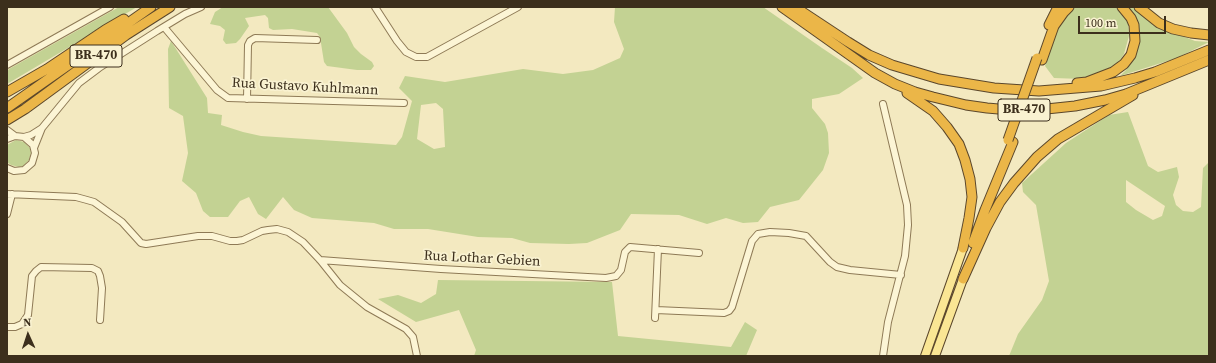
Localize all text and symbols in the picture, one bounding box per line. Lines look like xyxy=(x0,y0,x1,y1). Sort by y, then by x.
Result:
scale bar xyxy=(1080,8,1168,34)
text: 100 m xyxy=(1085,15,1117,31)
road number: BR-470 xyxy=(70,45,122,67)
street label: Rua Gustavo Kuhlmann xyxy=(231,75,379,99)
road number: BR-470 xyxy=(998,99,1050,121)
street label: Rua Lothar Gebien xyxy=(423,248,541,270)
north arrow xyxy=(8,315,48,355)
text: N xyxy=(23,315,32,330)

